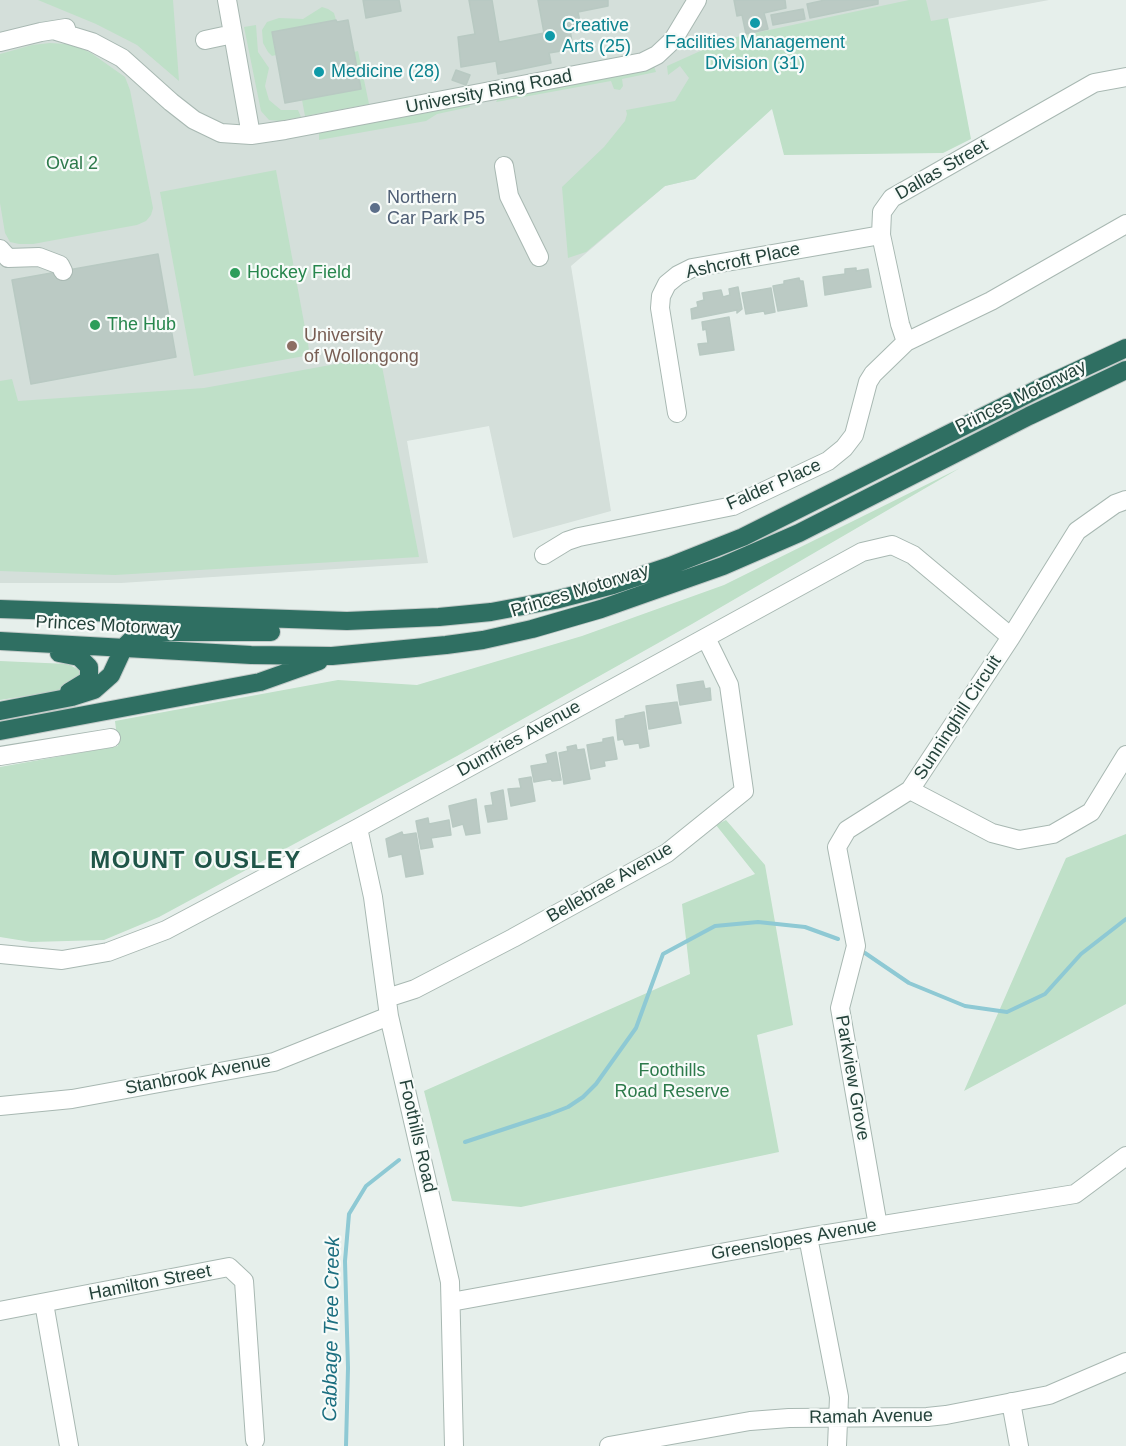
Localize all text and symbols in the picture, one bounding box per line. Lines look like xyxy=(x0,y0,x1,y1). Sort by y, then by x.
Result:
place label: Creative Arts (25) xyxy=(562,15,631,57)
marker: Facilities Management Division (31) xyxy=(748,16,762,30)
marker: Creative Arts (25) xyxy=(543,29,557,43)
place label: Facilities Management Division (31) xyxy=(665,32,845,74)
place label: Medicine (28) xyxy=(331,61,440,83)
marker: Medicine (28) xyxy=(312,65,326,79)
street label: University Ring Road xyxy=(404,65,574,119)
street label: Dallas Street xyxy=(892,135,992,205)
park label: Oval 2 xyxy=(46,153,98,175)
place label: Northern Car Park P5 xyxy=(387,187,485,230)
marker: Northern Car Park P5 xyxy=(368,201,382,215)
street label: Ashcroft Place xyxy=(684,238,802,284)
place label: Hockey Field xyxy=(247,262,351,284)
marker: Hockey Field xyxy=(228,266,242,280)
place label: The Hub xyxy=(107,314,176,336)
marker: The Hub xyxy=(88,318,102,332)
place label: University of Wollongong xyxy=(304,325,419,368)
marker: University of Wollongong xyxy=(285,339,299,353)
street label: Princes Motorway xyxy=(952,356,1090,438)
street label: Falder Place xyxy=(723,455,825,515)
street label: Princes Motorway xyxy=(508,560,652,622)
street label: Princes Motorway xyxy=(35,611,179,641)
street label: Sunninghill Circuit xyxy=(910,652,1006,784)
street label: Dumfries Avenue xyxy=(454,696,584,782)
street label: Bellebrae Avenue xyxy=(543,838,677,928)
district label: MOUNT OUSLEY xyxy=(90,847,302,875)
street label: Parkview Grove xyxy=(830,1014,874,1142)
street label: Stanbrook Avenue xyxy=(123,1050,273,1100)
park label: Foothills Road Reserve xyxy=(614,1060,730,1102)
street label: Foothills Road xyxy=(394,1078,440,1194)
street label: Greenslopes Avenue xyxy=(710,1215,878,1265)
water label: Cabbage Tree Creek xyxy=(318,1236,346,1422)
street label: Hamilton Street xyxy=(87,1261,213,1305)
street label: Ramah Avenue xyxy=(809,1405,933,1429)

